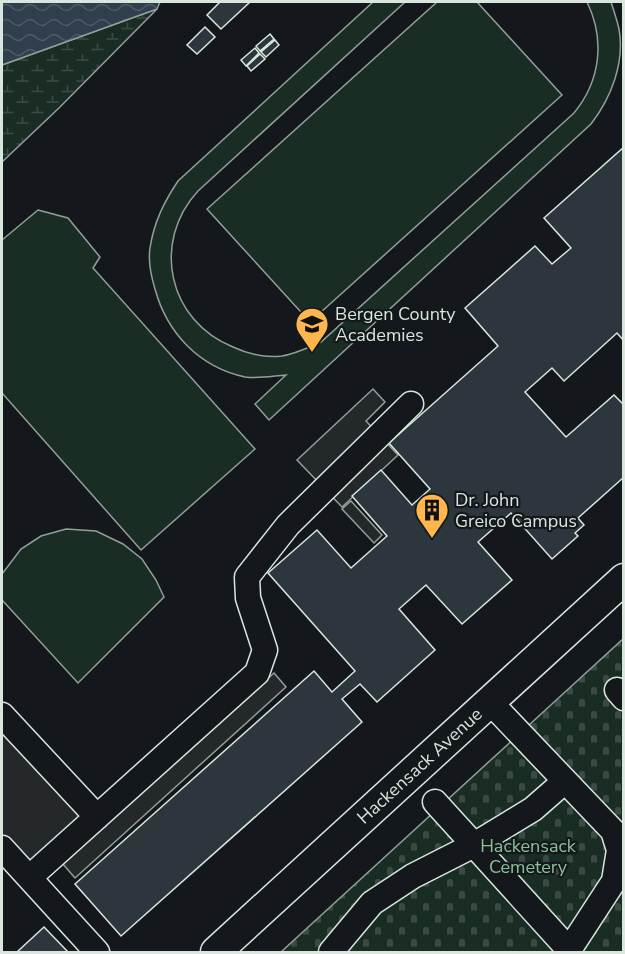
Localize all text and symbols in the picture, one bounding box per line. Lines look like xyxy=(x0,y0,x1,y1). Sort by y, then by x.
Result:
place label: Bergen County Academies xyxy=(335,302,456,347)
school or university icon: Bergen County Academies xyxy=(294,306,330,353)
place label: Dr. John Greico Campus xyxy=(455,488,577,533)
building icon: Dr. John Greico Campus xyxy=(414,492,450,539)
street label: Hackensack Avenue xyxy=(352,702,487,829)
park label: Hackensack Cemetery xyxy=(480,834,577,879)

